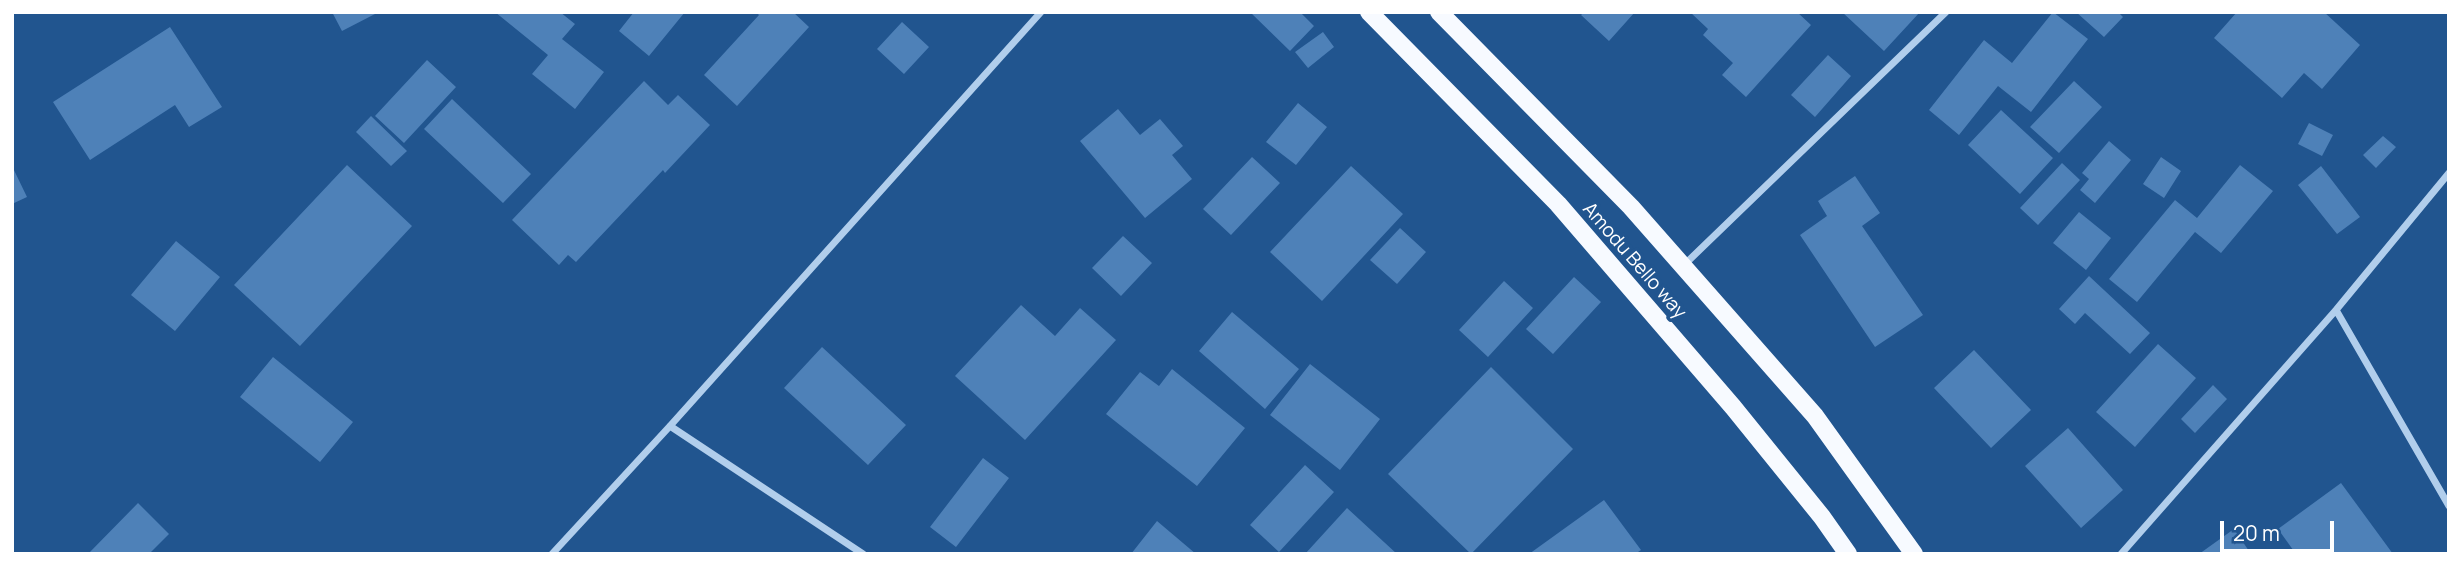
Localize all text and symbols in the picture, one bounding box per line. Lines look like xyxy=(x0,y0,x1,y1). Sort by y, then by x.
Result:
street label: Amodu Bello way xyxy=(1577,198,1691,324)
scale bar xyxy=(2223,506,2337,550)
text: 20 m xyxy=(2233,519,2280,547)

